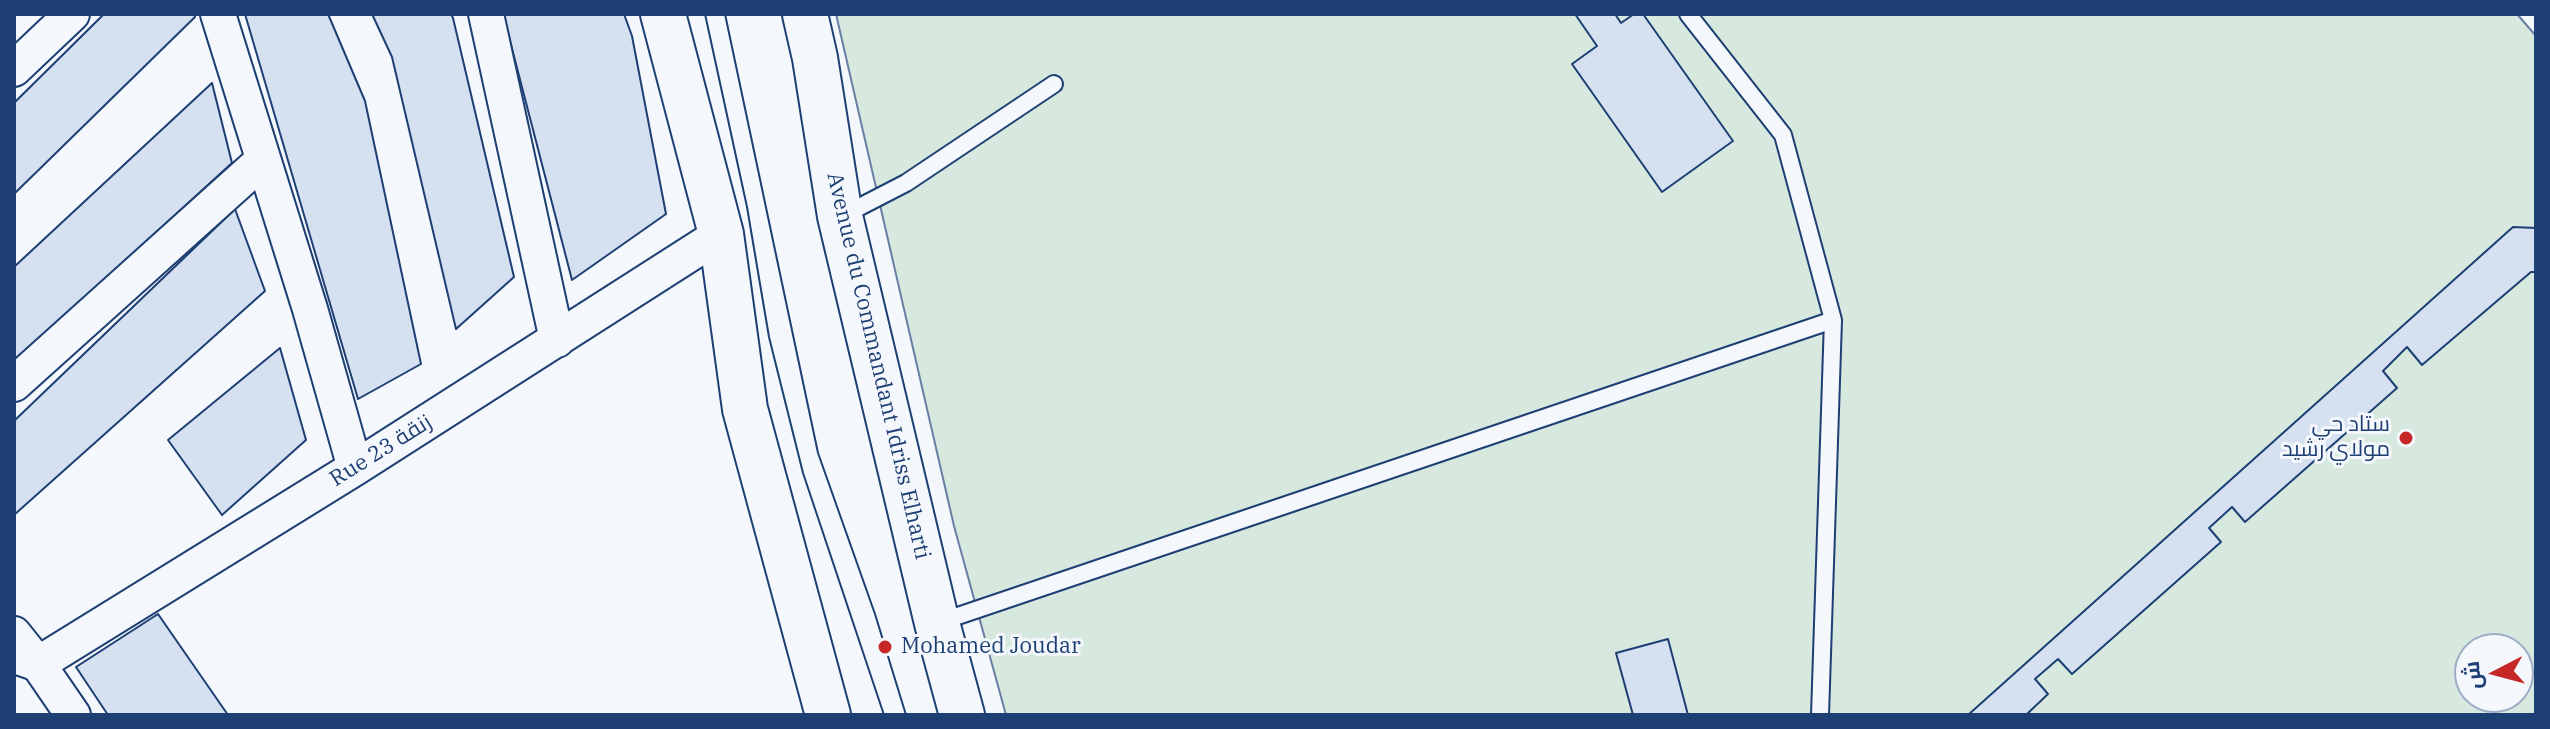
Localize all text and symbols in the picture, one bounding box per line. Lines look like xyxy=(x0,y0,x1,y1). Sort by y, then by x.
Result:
street label: Avenue du Commandant Idriss Elharti xyxy=(821,170,935,562)
street label: Rue 23 زنقة xyxy=(325,409,437,493)
place label: ستاد حي مولاي رشيد xyxy=(2282,412,2390,464)
marker: ستاد حي مولاي رشيد xyxy=(2397,429,2415,447)
north arrow xyxy=(2454,633,2534,713)
place label: Mohamed Joudar xyxy=(901,634,1081,660)
marker: Mohamed Joudar xyxy=(876,638,894,656)
text: ش xyxy=(2456,660,2488,691)

